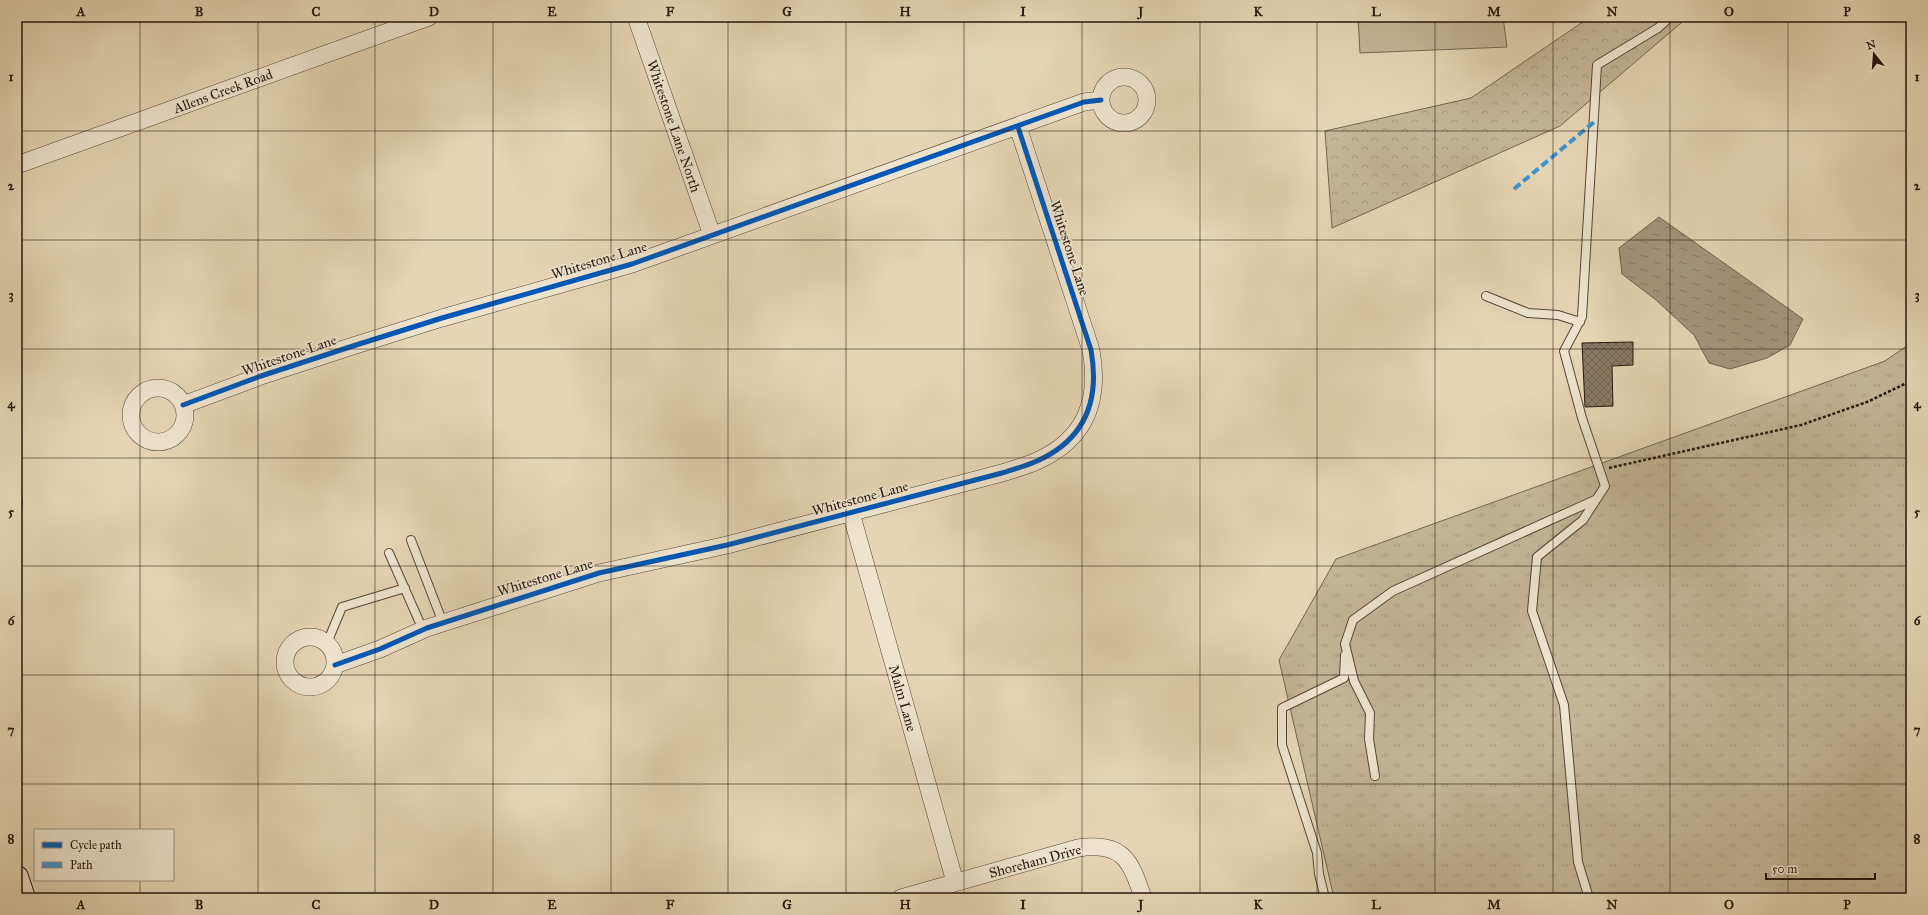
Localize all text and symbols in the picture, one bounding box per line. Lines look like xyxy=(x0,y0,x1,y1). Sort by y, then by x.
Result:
text: A xyxy=(76,4,86,20)
text: B xyxy=(195,4,204,20)
text: C xyxy=(312,4,321,20)
text: D xyxy=(429,4,439,20)
text: E xyxy=(547,4,557,20)
text: F xyxy=(666,4,675,20)
text: G xyxy=(782,4,792,20)
text: H xyxy=(899,4,911,20)
text: I xyxy=(1020,4,1026,20)
text: J xyxy=(1136,4,1144,20)
text: K xyxy=(1253,4,1263,20)
text: L xyxy=(1371,4,1381,20)
text: M xyxy=(1487,4,1501,20)
text: N xyxy=(1606,4,1618,20)
text: O xyxy=(1724,4,1734,20)
text: P xyxy=(1843,4,1851,20)
north arrow xyxy=(1854,34,1894,74)
text: N xyxy=(1865,37,1878,52)
street label: Whitestone Lane North xyxy=(643,58,704,195)
street label: Allens Creek Road xyxy=(170,66,275,118)
text: 1 xyxy=(8,69,14,85)
text: 1 xyxy=(1914,69,1920,85)
text: 2 xyxy=(8,178,15,194)
text: 2 xyxy=(1914,178,1921,194)
street label: Whitestone Lane xyxy=(1046,198,1093,298)
street label: Whitestone Lane xyxy=(549,238,649,283)
text: 3 xyxy=(8,287,14,303)
text: 3 xyxy=(1914,287,1920,303)
street label: Whitestone Lane xyxy=(240,331,339,380)
text: 4 xyxy=(7,396,15,412)
text: 4 xyxy=(1913,396,1921,412)
street label: Whitestone Lane xyxy=(810,477,910,520)
text: 5 xyxy=(8,504,15,520)
text: 5 xyxy=(1914,504,1921,520)
street label: Whitestone Lane xyxy=(495,555,595,600)
text: 6 xyxy=(8,613,16,629)
text: 6 xyxy=(1914,613,1922,629)
street label: Malm Lane xyxy=(885,663,920,734)
text: 7 xyxy=(8,722,15,738)
text: 7 xyxy=(1914,722,1921,738)
legend xyxy=(34,829,174,881)
text: 8 xyxy=(8,831,15,847)
text: 8 xyxy=(1914,831,1921,847)
text: Cycle path xyxy=(70,838,122,852)
street label: Shoreham Drive xyxy=(987,841,1083,882)
scale bar xyxy=(1766,855,1875,881)
text: Path xyxy=(70,858,93,872)
text: 50 m xyxy=(1772,862,1797,876)
text: A xyxy=(76,897,86,913)
text: B xyxy=(195,897,204,913)
text: C xyxy=(312,897,321,913)
text: D xyxy=(429,897,439,913)
text: E xyxy=(547,897,557,913)
text: F xyxy=(666,897,675,913)
text: G xyxy=(782,897,792,913)
text: H xyxy=(899,897,911,913)
text: I xyxy=(1020,897,1026,913)
text: J xyxy=(1136,897,1144,913)
text: K xyxy=(1253,897,1263,913)
text: L xyxy=(1371,897,1381,913)
text: M xyxy=(1487,897,1501,913)
text: N xyxy=(1606,897,1618,913)
text: O xyxy=(1724,897,1734,913)
text: P xyxy=(1843,897,1851,913)

